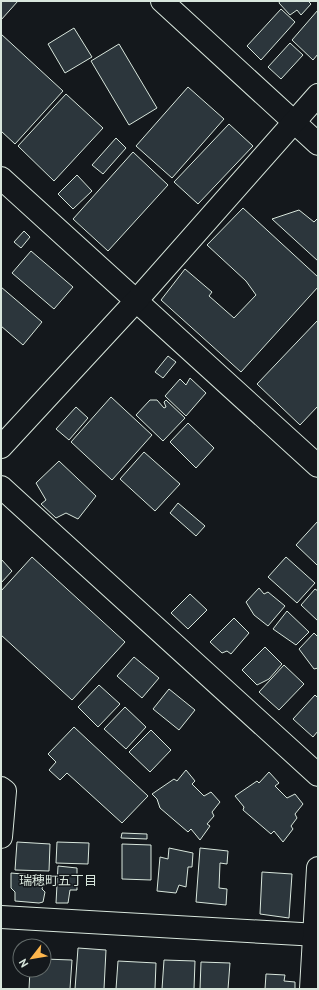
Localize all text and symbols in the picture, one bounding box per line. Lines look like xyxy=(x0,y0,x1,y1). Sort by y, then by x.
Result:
district label: 瑞穂町五丁目 xyxy=(19,872,97,889)
north arrow xyxy=(12,938,52,978)
text: N xyxy=(16,956,31,970)

